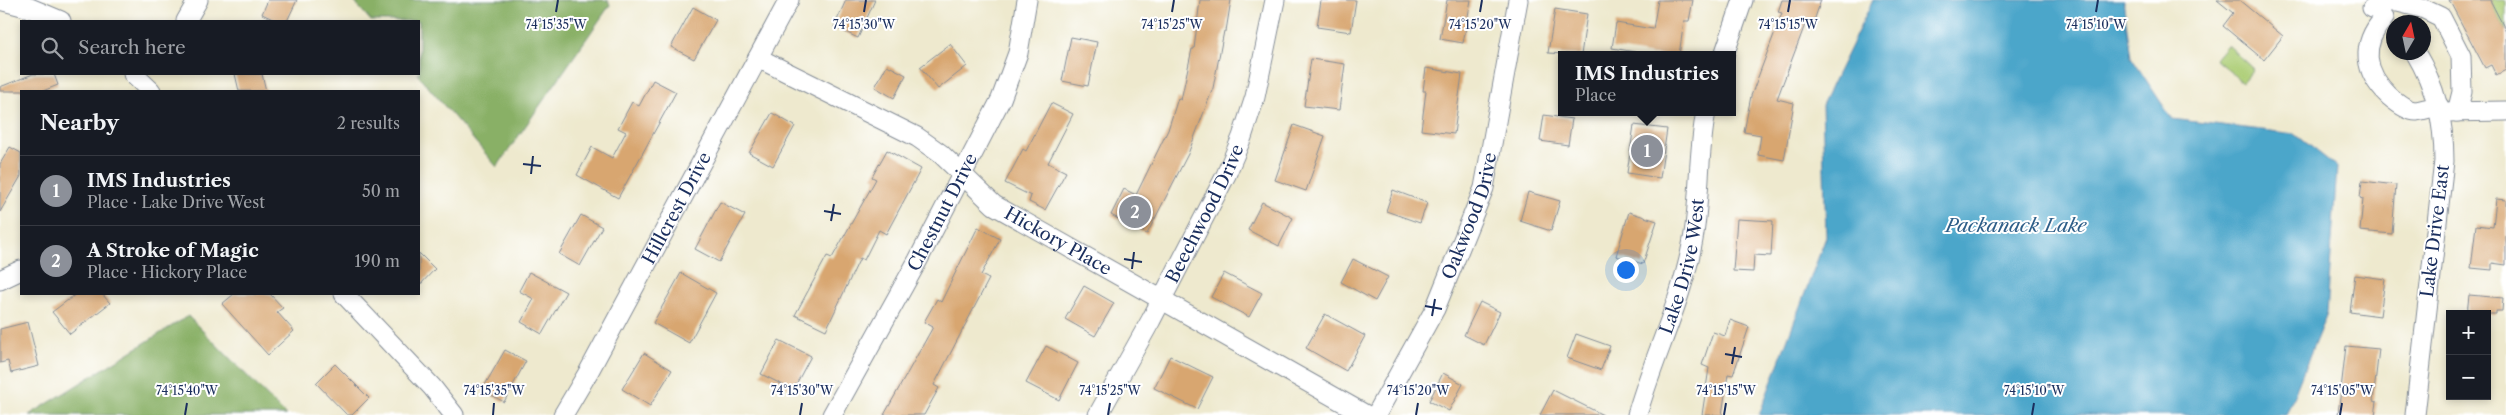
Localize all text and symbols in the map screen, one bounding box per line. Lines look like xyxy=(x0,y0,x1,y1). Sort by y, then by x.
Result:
north arrow xyxy=(2386,15,2431,60)
text: 74°15'35"W xyxy=(525,17,587,32)
text: 74°15'30"W xyxy=(833,17,896,32)
text: 74°15'25"W xyxy=(1141,17,1204,32)
text: 74°15'20"W xyxy=(1449,17,1512,32)
text: 74°15'15"W xyxy=(1758,17,1819,32)
text: 74°15'10"W xyxy=(2066,17,2127,32)
search box xyxy=(20,20,420,75)
icon: search xyxy=(38,34,66,62)
text: Search here xyxy=(78,36,186,59)
popup xyxy=(1558,51,1736,116)
text: IMS Industries xyxy=(1575,62,1719,85)
text: Place xyxy=(1575,85,1616,105)
text: Nearby xyxy=(40,110,119,135)
text: 2 results xyxy=(337,113,400,133)
pin: 1 xyxy=(1631,132,1663,170)
street label: Beechwood Drive xyxy=(1161,141,1249,287)
street label: Hillcrest Drive xyxy=(638,148,716,268)
street label: Chestnut Drive xyxy=(903,150,982,275)
street label: Oakwood Drive xyxy=(1437,151,1501,283)
street label: Lake Drive East xyxy=(2416,163,2454,299)
text: IMS Industries xyxy=(87,169,231,192)
text: 1 xyxy=(52,181,60,201)
text: 50 m xyxy=(362,181,400,201)
text: Place · Lake Drive West xyxy=(87,192,265,212)
pin: 2 xyxy=(1119,193,1151,231)
street label: Lake Drive West xyxy=(1655,197,1709,337)
street label: Hickory Place xyxy=(1001,202,1115,280)
water label: Packanack Lake xyxy=(1944,214,2087,237)
text: A Stroke of Magic xyxy=(87,239,259,262)
text: 2 xyxy=(51,251,61,271)
text: 190 m xyxy=(355,251,400,271)
your location xyxy=(1613,257,1639,283)
text: Place · Hickory Place xyxy=(87,262,247,282)
map controls xyxy=(2446,310,2491,400)
button: + xyxy=(2446,310,2491,355)
button: − xyxy=(2446,355,2491,400)
text: 74°15'40"W xyxy=(156,383,219,398)
text: 74°15'35"W xyxy=(463,383,525,398)
text: 74°15'30"W xyxy=(771,383,834,398)
text: 74°15'25"W xyxy=(1079,383,1142,398)
text: 74°15'20"W xyxy=(1387,383,1450,398)
text: 74°15'15"W xyxy=(1696,383,1757,398)
text: 74°15'10"W xyxy=(2004,383,2065,398)
text: 74°15'05"W xyxy=(2311,383,2374,398)

